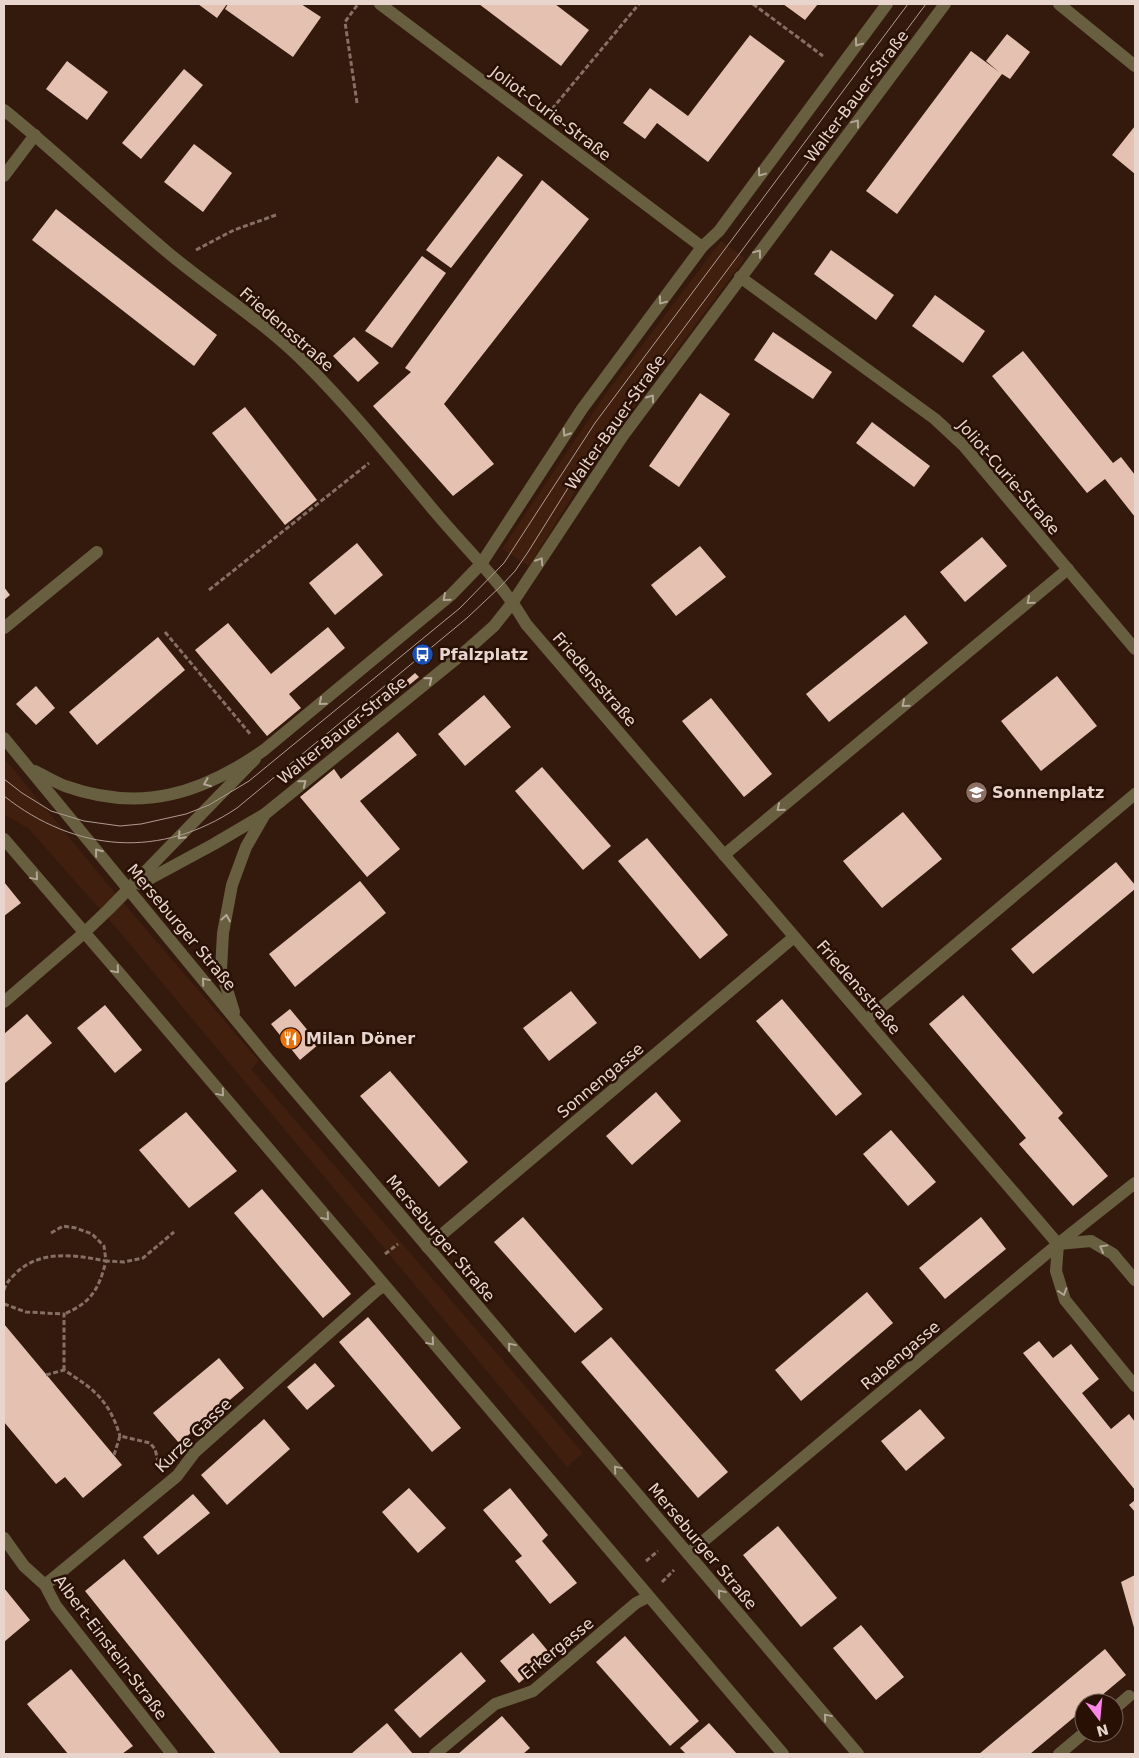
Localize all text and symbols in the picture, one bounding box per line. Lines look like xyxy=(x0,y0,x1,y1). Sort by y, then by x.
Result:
street label: Walter-Bauer-Straße xyxy=(800,26,912,166)
one-way arrow xyxy=(855,37,864,47)
street label: Joliot-Curie-Straße xyxy=(486,61,615,165)
one-way arrow xyxy=(850,120,858,129)
one-way arrow xyxy=(758,167,767,177)
one-way arrow xyxy=(752,249,761,259)
street label: Friedensstraße xyxy=(236,283,338,375)
one-way arrow xyxy=(659,295,667,304)
street label: Walter-Bauer-Straße xyxy=(562,351,669,494)
one-way arrow xyxy=(645,395,653,404)
street label: Joliot-Curie-Straße xyxy=(953,415,1064,539)
one-way arrow xyxy=(563,427,572,437)
one-way arrow xyxy=(533,557,543,566)
one-way arrow xyxy=(443,592,452,601)
one-way arrow xyxy=(1027,595,1036,604)
street label: Friedensstraße xyxy=(549,628,641,730)
bus stop icon: Pfalzplatz xyxy=(411,642,435,666)
place label: Pfalzplatz xyxy=(439,645,528,664)
street label: Walter-Bauer-Straße xyxy=(274,672,411,788)
one-way arrow xyxy=(423,678,432,686)
one-way arrow xyxy=(318,697,327,706)
one-way arrow xyxy=(902,699,911,708)
one-way arrow xyxy=(203,777,211,787)
one-way arrow xyxy=(297,780,306,788)
school or university icon: Sonnenplatz xyxy=(964,780,988,804)
place label: Sonnenplatz xyxy=(992,783,1104,802)
one-way arrow xyxy=(777,803,786,812)
one-way arrow xyxy=(178,830,187,839)
one-way arrow xyxy=(96,849,104,858)
street label: Merseburger Straße xyxy=(123,860,240,994)
one-way arrow xyxy=(30,871,39,880)
one-way arrow xyxy=(220,914,231,922)
street label: Friedensstraße xyxy=(813,936,905,1038)
one-way arrow xyxy=(111,964,120,973)
one-way arrow xyxy=(202,978,210,987)
restaurant icon: Milan Döner xyxy=(278,1026,302,1050)
place label: Milan Döner xyxy=(306,1029,415,1048)
street label: Sonnengasse xyxy=(553,1039,647,1122)
one-way arrow xyxy=(216,1088,225,1097)
street label: Merseburger Straße xyxy=(382,1171,499,1305)
one-way arrow xyxy=(321,1212,330,1221)
one-way arrow xyxy=(1099,1244,1108,1254)
one-way arrow xyxy=(1057,1287,1067,1296)
street label: Rabengasse xyxy=(857,1317,944,1394)
one-way arrow xyxy=(426,1336,435,1345)
one-way arrow xyxy=(508,1342,517,1351)
street label: Kurze Gasse xyxy=(151,1394,235,1476)
one-way arrow xyxy=(613,1466,622,1475)
street label: Merseburger Straße xyxy=(644,1479,761,1613)
street label: Albert-Einstein-Straße xyxy=(50,1571,171,1723)
one-way arrow xyxy=(718,1590,727,1599)
street label: Erkergasse xyxy=(517,1613,597,1683)
north arrow xyxy=(1074,1693,1124,1743)
one-way arrow xyxy=(824,1714,833,1723)
text: N xyxy=(1095,1721,1110,1740)

